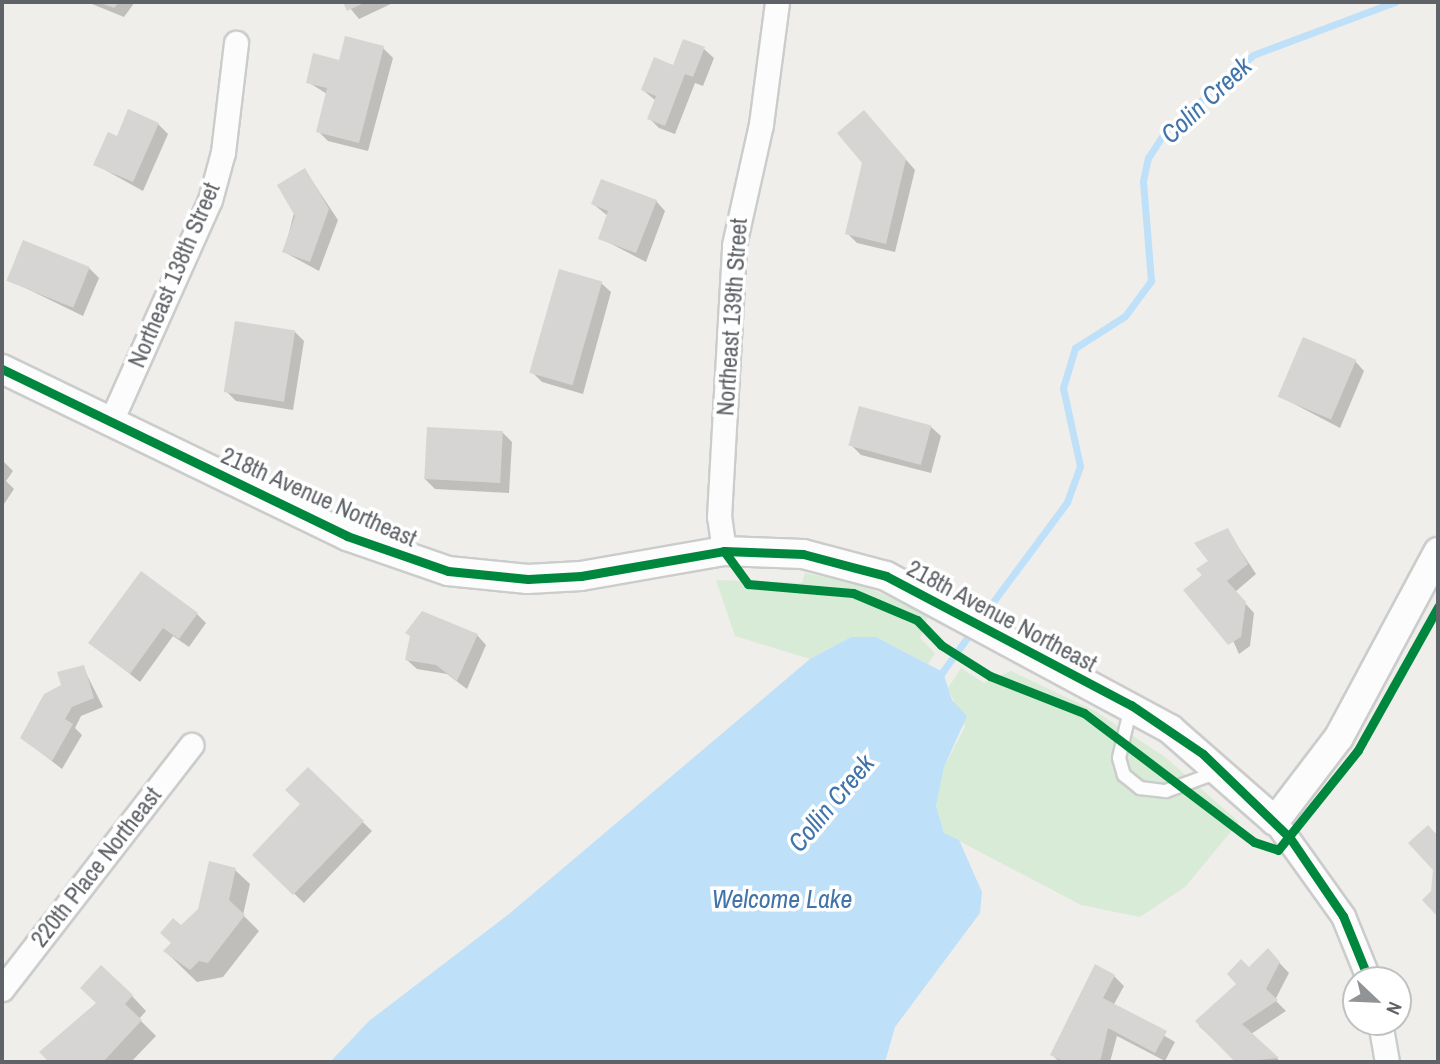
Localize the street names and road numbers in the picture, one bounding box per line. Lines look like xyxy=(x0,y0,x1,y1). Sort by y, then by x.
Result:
street label: Northeast 138th Street xyxy=(122,178,226,372)
street label: Northeast 139th Street xyxy=(711,217,753,417)
street label: 218th Avenue Northeast xyxy=(216,441,422,553)
street label: 218th Avenue Northeast xyxy=(902,554,1102,678)
street label: 220th Place Northeast xyxy=(25,781,167,953)

